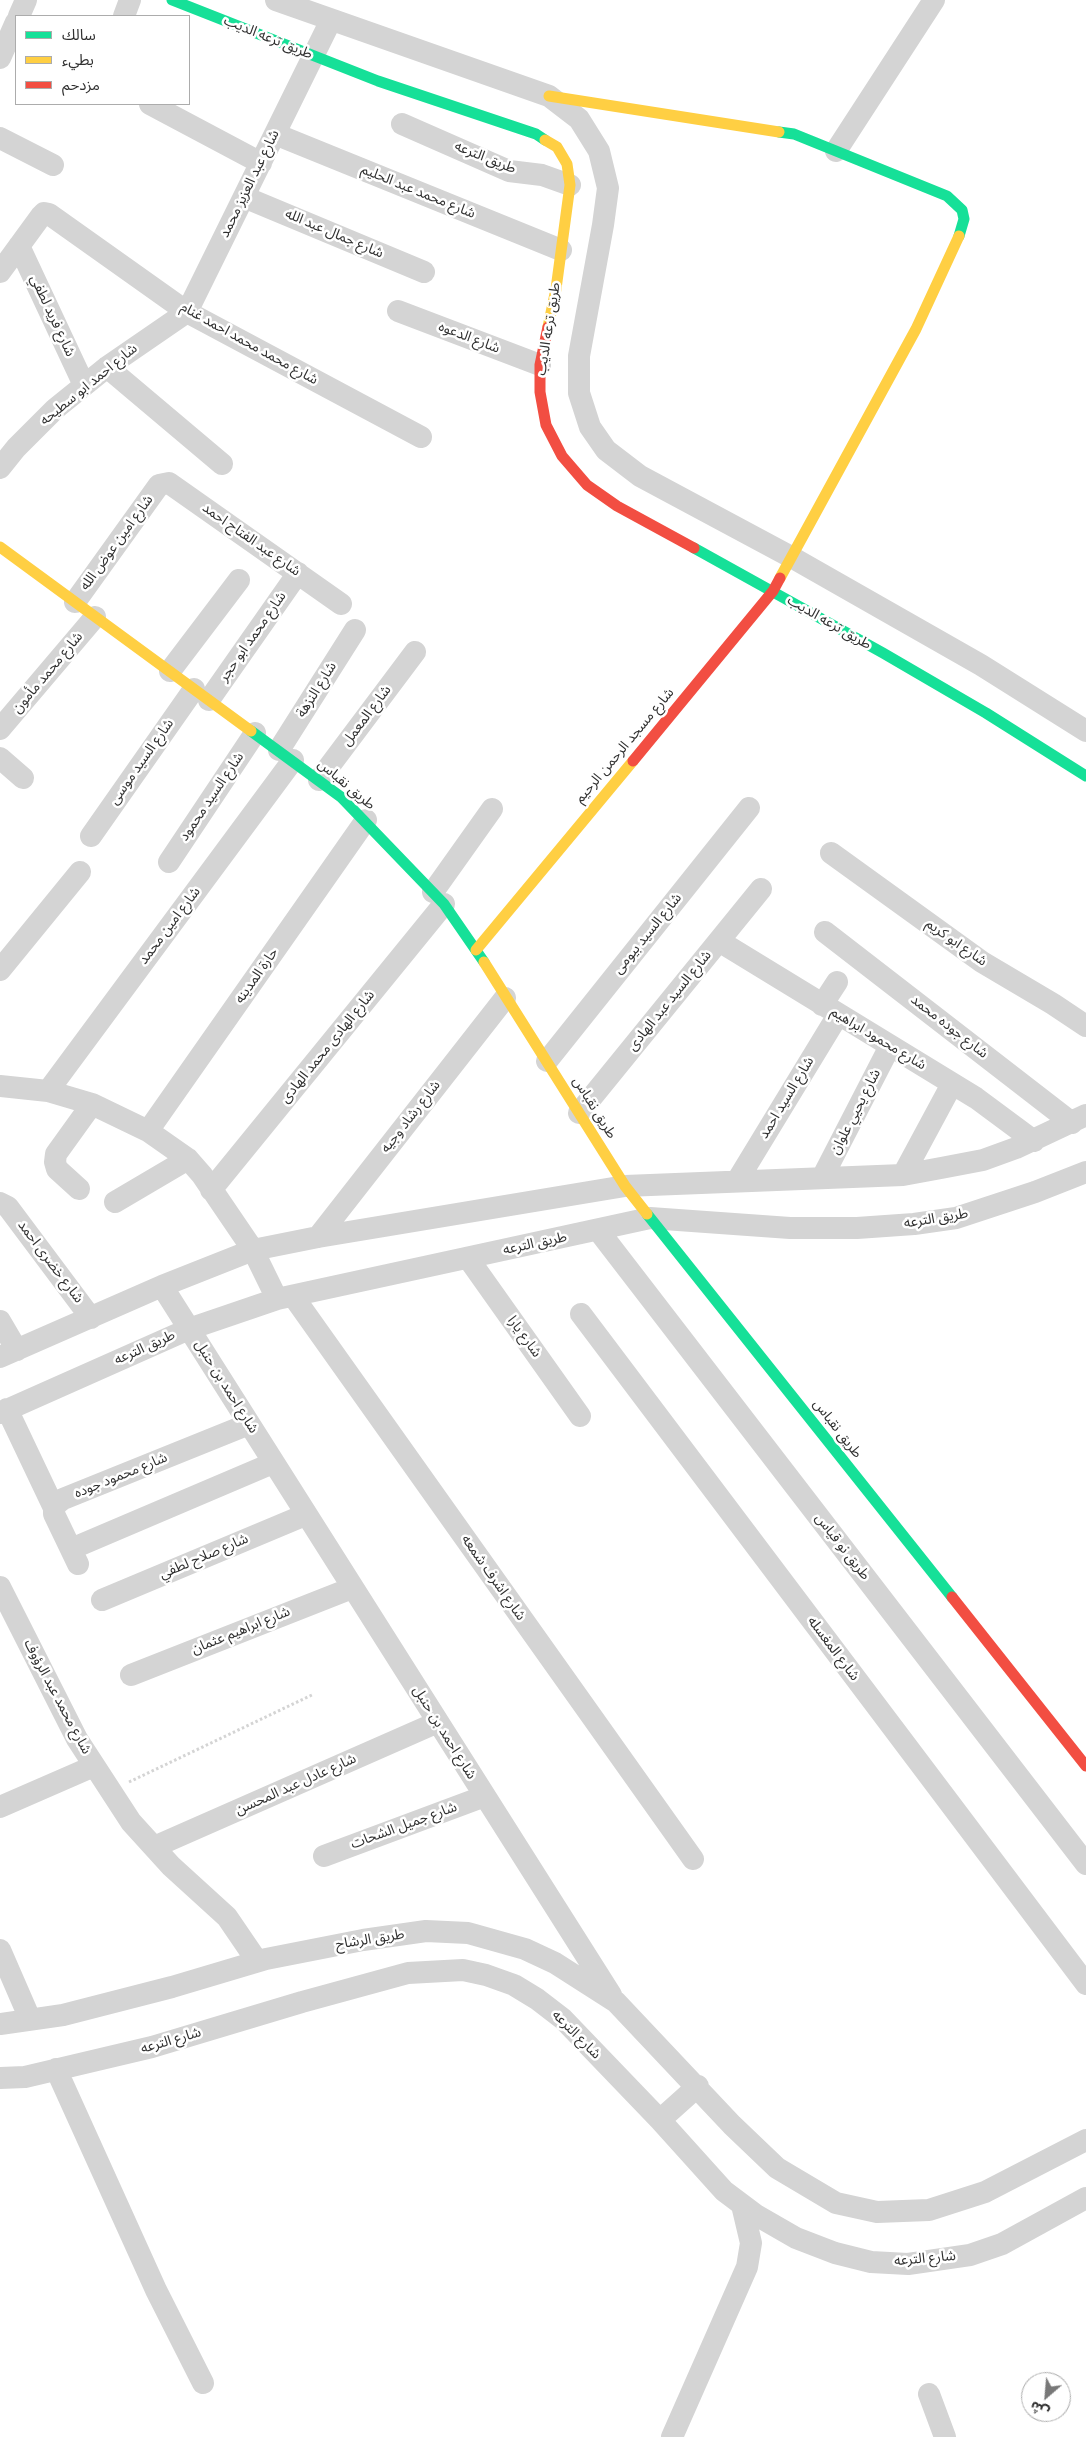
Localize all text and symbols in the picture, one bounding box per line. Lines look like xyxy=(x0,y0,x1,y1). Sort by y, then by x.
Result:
street label: طريق ترعه الديب xyxy=(221,13,315,63)
legend xyxy=(15,15,190,105)
text: سالك xyxy=(62,26,96,44)
text: بطيء xyxy=(62,51,94,69)
text: مزدحم xyxy=(62,76,100,94)
street label: شارع عبد العزيز محمد xyxy=(217,127,283,241)
street label: طريق الترعه xyxy=(452,138,518,178)
street label: شارع محمد عبد الحليم xyxy=(358,161,478,223)
street label: شارع جمال عبد الله xyxy=(282,206,386,262)
street label: شارع فريد لطفي xyxy=(26,273,78,359)
street label: طريق ترعه الديب xyxy=(533,281,565,377)
street label: شارع محمد محمد احمد غنام xyxy=(177,299,321,389)
street label: شارع الدعوه xyxy=(436,319,502,357)
street label: شارع احمد ابو سطيحه xyxy=(37,341,141,429)
street label: شارع امين عوض الله xyxy=(77,492,157,594)
street label: شارع عبد الفتاح احمد xyxy=(199,500,303,580)
street label: شارع محمد ابو حجر xyxy=(216,589,290,685)
street label: طريق ترعه الديب xyxy=(784,592,874,654)
street label: شارع محمد مأمون xyxy=(9,629,87,717)
street label: شارع النزهة xyxy=(293,659,341,721)
street label: شارع المعمل xyxy=(339,682,395,750)
street label: شارع مسجد الرحمن الرحيم xyxy=(572,685,678,807)
street label: شارع السيد موسى xyxy=(106,716,178,808)
street label: شارع السيد محمود xyxy=(176,749,248,845)
street label: طريق نقباس xyxy=(314,756,378,814)
street label: شارع امين محمد xyxy=(136,884,204,968)
street label: شارع السيد بيومى xyxy=(610,890,686,978)
street label: شارع ابو كريم xyxy=(922,916,990,970)
street label: حارة المدينه xyxy=(232,945,282,1007)
street label: شارع السيد عبد الهادى xyxy=(624,948,716,1054)
street label: شارع الهادى محمد الهادى xyxy=(277,987,379,1107)
street label: شارع جوده محمد xyxy=(907,992,991,1062)
street label: شارع محمود ابراهيم xyxy=(827,1004,929,1074)
street label: شارع السيد احمد xyxy=(756,1054,818,1142)
street label: شارع يحيي علوان xyxy=(827,1066,885,1158)
street label: طريق نقباس xyxy=(568,1074,620,1142)
street label: شارع رشاد وجيه xyxy=(378,1077,444,1157)
street label: طريق الترعه xyxy=(903,1206,969,1232)
street label: شارع خضرى احمد xyxy=(13,1217,87,1307)
street label: طريق الترعه xyxy=(502,1229,568,1259)
street label: شارع يارا xyxy=(503,1313,545,1361)
street label: طريق الترعه xyxy=(112,1327,178,1369)
street label: شارع احمد بن حنبل xyxy=(191,1337,261,1437)
street label: طريق نقباس xyxy=(809,1396,865,1462)
street label: شارع محمود جوده xyxy=(72,1450,170,1502)
street label: طريق نو قياس xyxy=(811,1510,873,1584)
street label: شارع صلاح لطفي xyxy=(157,1531,251,1583)
street label: شارع اشرف شمعه xyxy=(457,1532,529,1624)
street label: شارع ابراهيم عثمان xyxy=(189,1604,293,1658)
street label: شارع المغسله xyxy=(803,1614,863,1684)
street label: شارع محمد عبد الرؤوف xyxy=(20,1637,94,1757)
street label: شارع احمد بن حنبل xyxy=(409,1683,479,1783)
street label: شارع عادل عبد المحسن xyxy=(233,1751,359,1819)
street label: شارع جميل الشحات xyxy=(349,1799,459,1853)
street label: طريق الرشاح xyxy=(334,1926,406,1954)
street label: شارع الترعه xyxy=(548,2007,604,2063)
street label: شارع الترعه xyxy=(139,2024,203,2058)
street label: شارع الترعه xyxy=(893,2248,957,2270)
north arrow xyxy=(1021,2372,1071,2422)
text: ش xyxy=(1027,2398,1052,2421)

